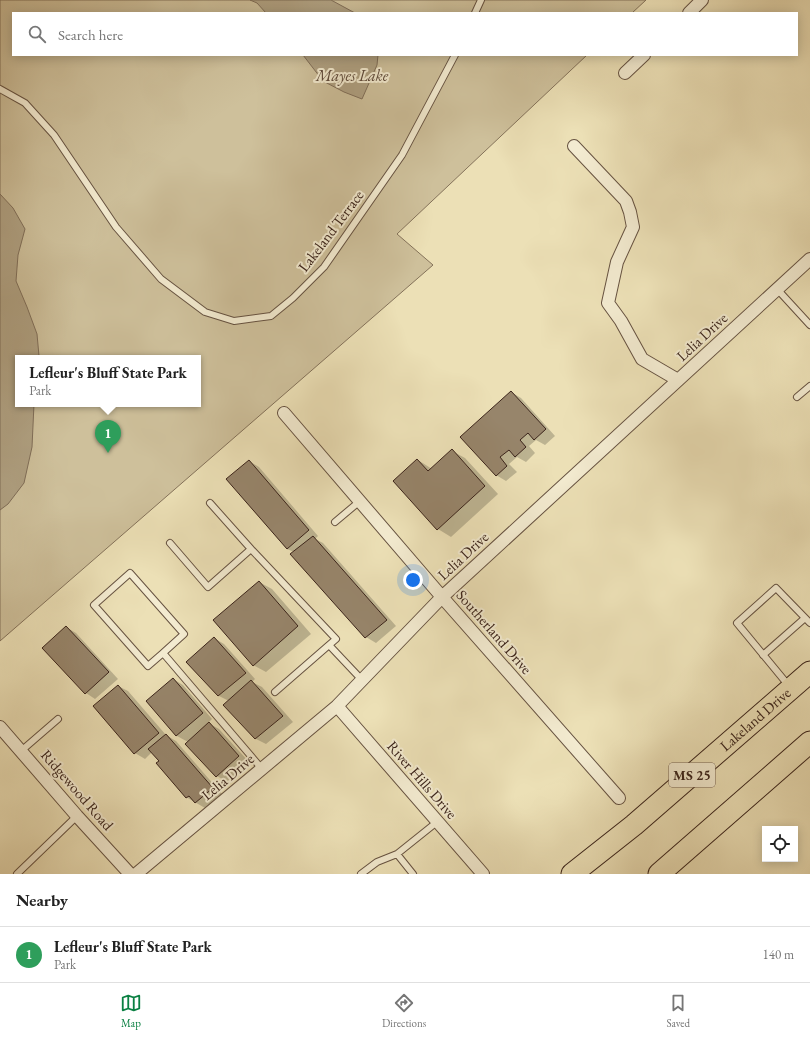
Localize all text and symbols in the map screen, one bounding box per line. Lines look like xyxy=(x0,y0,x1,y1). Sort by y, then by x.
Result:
search box xyxy=(12,12,798,56)
icon: search xyxy=(26,23,48,45)
text: Search here xyxy=(58,25,123,44)
water label: Mayes Lake xyxy=(315,65,389,86)
street label: Lakeland Terrace xyxy=(294,186,368,275)
street label: Lelia Drive xyxy=(672,308,731,365)
popup xyxy=(15,355,201,407)
text: Lefleur's Bluff State Park xyxy=(29,363,187,382)
text: Park xyxy=(29,382,51,399)
pin: 1 xyxy=(95,420,121,453)
street label: Lelia Drive xyxy=(433,527,492,584)
your location xyxy=(403,570,423,590)
street label: Southerland Drive xyxy=(453,586,536,678)
street label: Lakeland Drive xyxy=(716,683,795,755)
street label: River Hills Drive xyxy=(383,737,462,823)
street label: Ridgewood Road xyxy=(37,745,118,834)
street label: Lelia Drive xyxy=(197,749,258,804)
road number: MS 25 xyxy=(669,763,715,787)
map controls xyxy=(762,826,798,862)
button: locate xyxy=(762,826,798,862)
text: Nearby xyxy=(16,889,68,911)
text: Lefleur's Bluff State Park xyxy=(54,937,212,956)
text: 1 xyxy=(26,946,32,963)
text: 140 m xyxy=(763,946,794,963)
text: Park xyxy=(54,956,76,973)
tab: Map xyxy=(120,992,142,1030)
tab: Directions xyxy=(382,992,426,1030)
tab: Saved xyxy=(666,992,690,1030)

